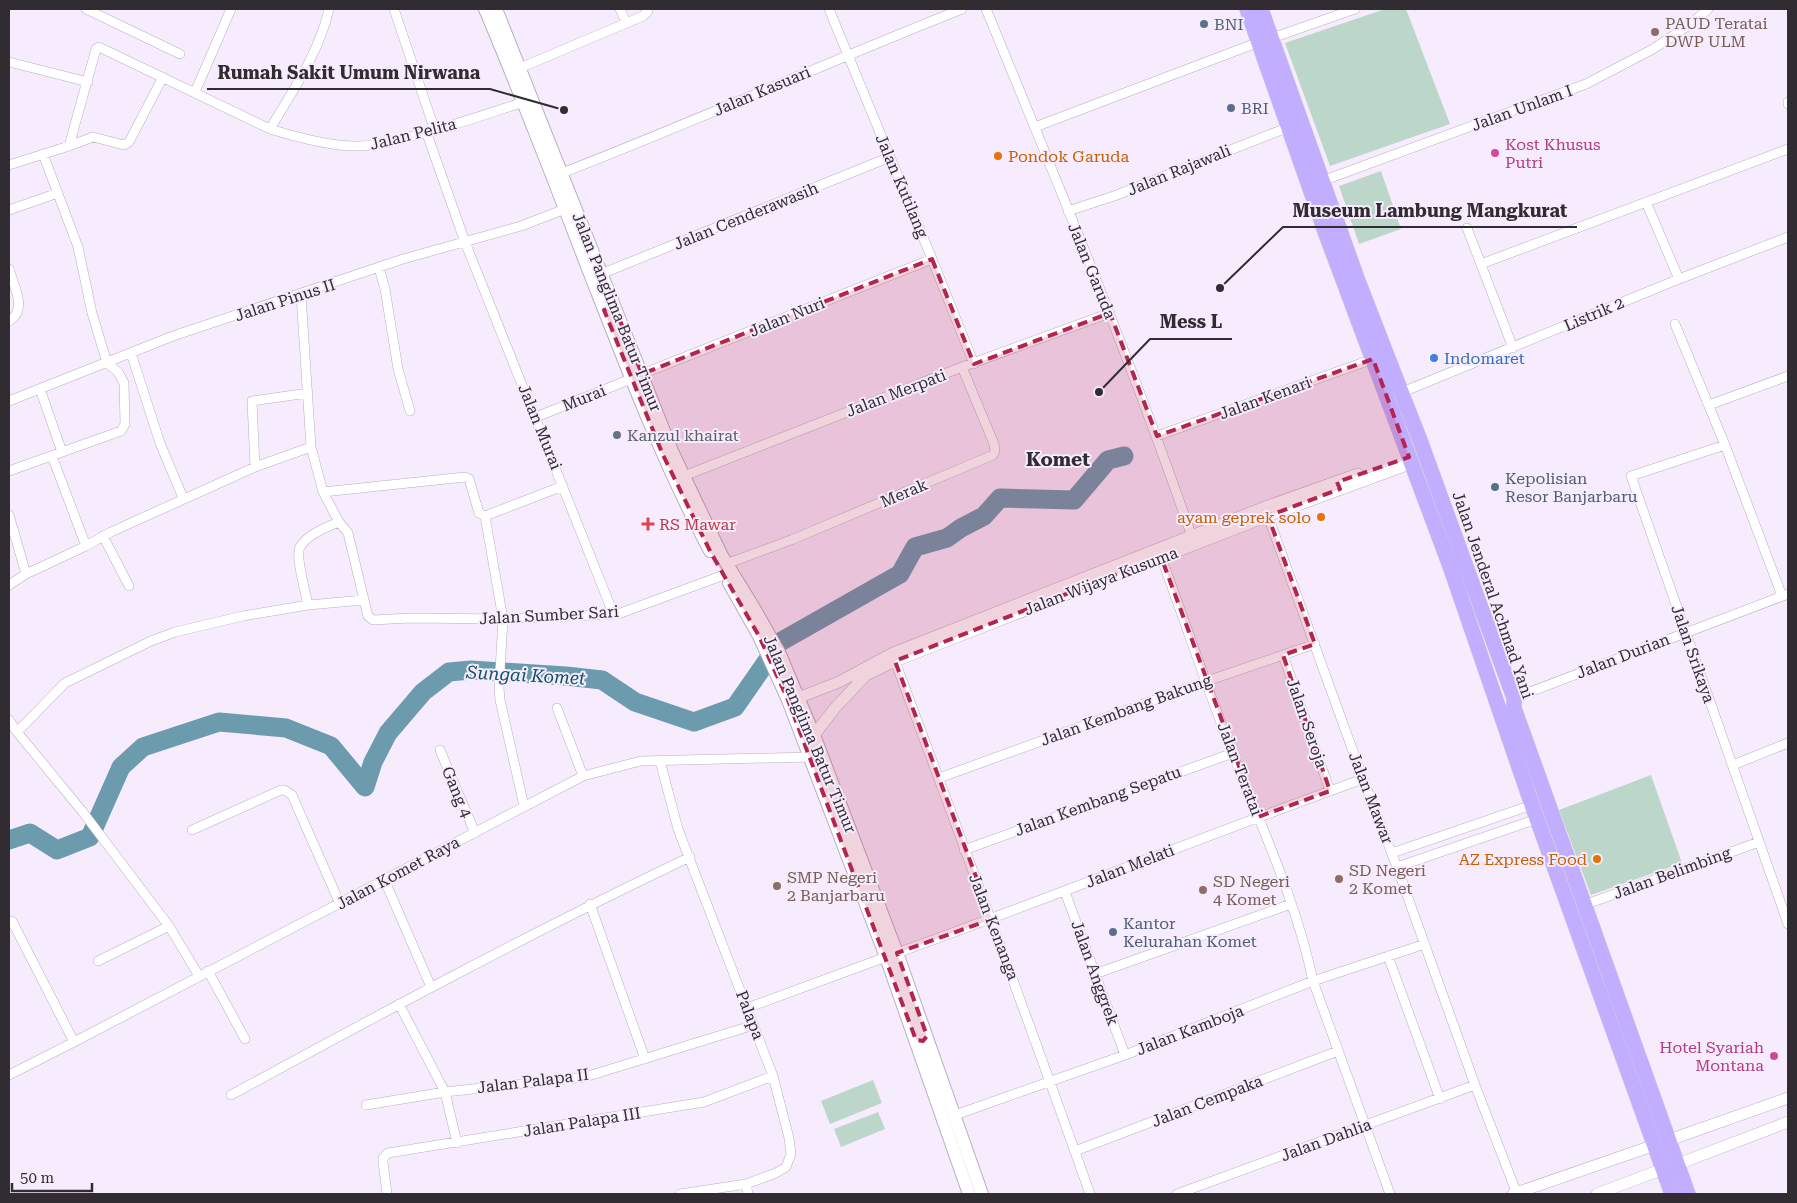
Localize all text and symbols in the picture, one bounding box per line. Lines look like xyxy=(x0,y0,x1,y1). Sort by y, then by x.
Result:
place label: PAUD Teratai DWP ULM xyxy=(1665,14,1768,51)
place label: BNI xyxy=(1214,15,1244,34)
marker: BNI xyxy=(1198,18,1210,30)
marker: PAUD Teratai DWP ULM xyxy=(1649,26,1661,38)
callout: Rumah Sakit Umum Nirwana xyxy=(207,56,490,89)
text: Rumah Sakit Umum Nirwana xyxy=(218,62,481,83)
street label: Jalan Kasuari xyxy=(711,62,813,120)
street label: Jalan Unlam I xyxy=(1469,81,1575,135)
place label: BRI xyxy=(1241,99,1269,118)
marker: BRI xyxy=(1225,102,1237,114)
street label: Jalan Pelita xyxy=(368,114,459,154)
street label: Jalan Kutilang xyxy=(872,131,933,241)
place label: Kost Khusus Putri xyxy=(1505,135,1601,172)
street label: Jalan Rajawali xyxy=(1125,141,1233,199)
place label: Pondok Garuda xyxy=(1008,147,1130,166)
marker: Kost Khusus Putri xyxy=(1489,147,1501,159)
marker: Pondok Garuda xyxy=(992,150,1004,162)
street label: Jalan Cenderawasih xyxy=(671,178,821,254)
callout: Museum Lambung Mangkurat xyxy=(1283,194,1577,227)
text: Museum Lambung Mangkurat xyxy=(1293,200,1567,221)
street label: Jalan Panglima Batur Timur xyxy=(568,210,666,415)
street label: Jalan Garuda xyxy=(1064,220,1120,322)
street label: Jalan Pinus II xyxy=(232,275,338,325)
street label: Jalan Nuri xyxy=(747,293,827,341)
street label: Listrik 2 xyxy=(1561,293,1627,335)
callout: Mess L xyxy=(1150,306,1232,339)
text: Mess L xyxy=(1160,311,1222,332)
place label: Indomaret xyxy=(1444,349,1525,368)
marker: Indomaret xyxy=(1428,352,1440,364)
street label: Jalan Merpati xyxy=(843,365,949,421)
street label: Jalan Kenari xyxy=(1217,373,1313,423)
street label: Jalan Murai xyxy=(514,381,566,473)
street label: Murai xyxy=(559,381,609,415)
place label: Kanzul khairat xyxy=(627,426,739,445)
marker: Kanzul khairat xyxy=(611,429,623,441)
district label: Komet xyxy=(1026,448,1090,471)
place label: Kepolisian Resor Banjarbaru xyxy=(1505,469,1638,506)
street label: Merak xyxy=(878,475,930,511)
marker: Kepolisian Resor Banjarbaru xyxy=(1489,481,1501,493)
street label: Jalan Jenderal Achmad Yani xyxy=(1449,489,1537,701)
place label: ayam geprek solo xyxy=(1177,508,1311,527)
marker: ayam geprek solo xyxy=(1315,511,1327,523)
place label: RS Mawar xyxy=(659,515,736,534)
marker: RS Mawar xyxy=(641,517,655,531)
street label: Jalan Wijaya Kusuma xyxy=(1021,543,1181,619)
street label: Jalan Sumber Sari xyxy=(479,602,619,628)
street label: Jalan Srikaya xyxy=(1667,602,1719,706)
street label: Jalan Durian xyxy=(1574,630,1672,682)
street label: Jalan Panglima Batur Timur xyxy=(760,632,861,836)
water label: Sungai Komet xyxy=(465,661,586,689)
street label: Jalan Kembang Bakung xyxy=(1038,670,1215,750)
street label: Jalan Seroja xyxy=(1283,676,1331,771)
street label: Jalan Teratai xyxy=(1214,720,1266,818)
street label: Jalan Mawar xyxy=(1345,749,1397,847)
street label: Jalan Kembang Sepatu xyxy=(1012,762,1184,840)
street label: Gang 4 xyxy=(438,764,476,820)
street label: Jalan Komet Raya xyxy=(333,832,463,914)
street label: Jalan Melati xyxy=(1083,840,1177,892)
street label: Jalan Belimbing xyxy=(1611,843,1734,903)
place label: AZ Express Food xyxy=(1459,850,1587,869)
marker: AZ Express Food xyxy=(1591,853,1603,865)
place label: SD Negeri 2 Komet xyxy=(1349,861,1426,898)
place label: SMP Negeri 2 Banjarbaru xyxy=(787,868,885,905)
street label: Jalan Kenanga xyxy=(965,871,1023,983)
place label: SD Negeri 4 Komet xyxy=(1213,872,1290,909)
marker: SD Negeri 2 Komet xyxy=(1333,873,1345,885)
marker: SMP Negeri 2 Banjarbaru xyxy=(771,880,783,892)
marker: SD Negeri 4 Komet xyxy=(1197,884,1209,896)
place label: Kantor Kelurahan Komet xyxy=(1123,914,1257,951)
street label: Jalan Anggrek xyxy=(1067,918,1123,1028)
marker: Kantor Kelurahan Komet xyxy=(1107,926,1119,938)
street label: Palapa xyxy=(732,988,768,1043)
street label: Jalan Kamboja xyxy=(1134,1001,1247,1059)
place label: Hotel Syariah Montana xyxy=(1659,1038,1764,1075)
marker: Hotel Syariah Montana xyxy=(1768,1050,1780,1062)
street label: Jalan Palapa II xyxy=(476,1065,590,1097)
street label: Jalan Cempaka xyxy=(1149,1071,1266,1131)
street label: Jalan Palapa III xyxy=(522,1103,642,1141)
street label: Jalan Dahlia xyxy=(1278,1115,1374,1165)
scale bar xyxy=(12,1160,92,1192)
text: 50 m xyxy=(20,1169,55,1187)

